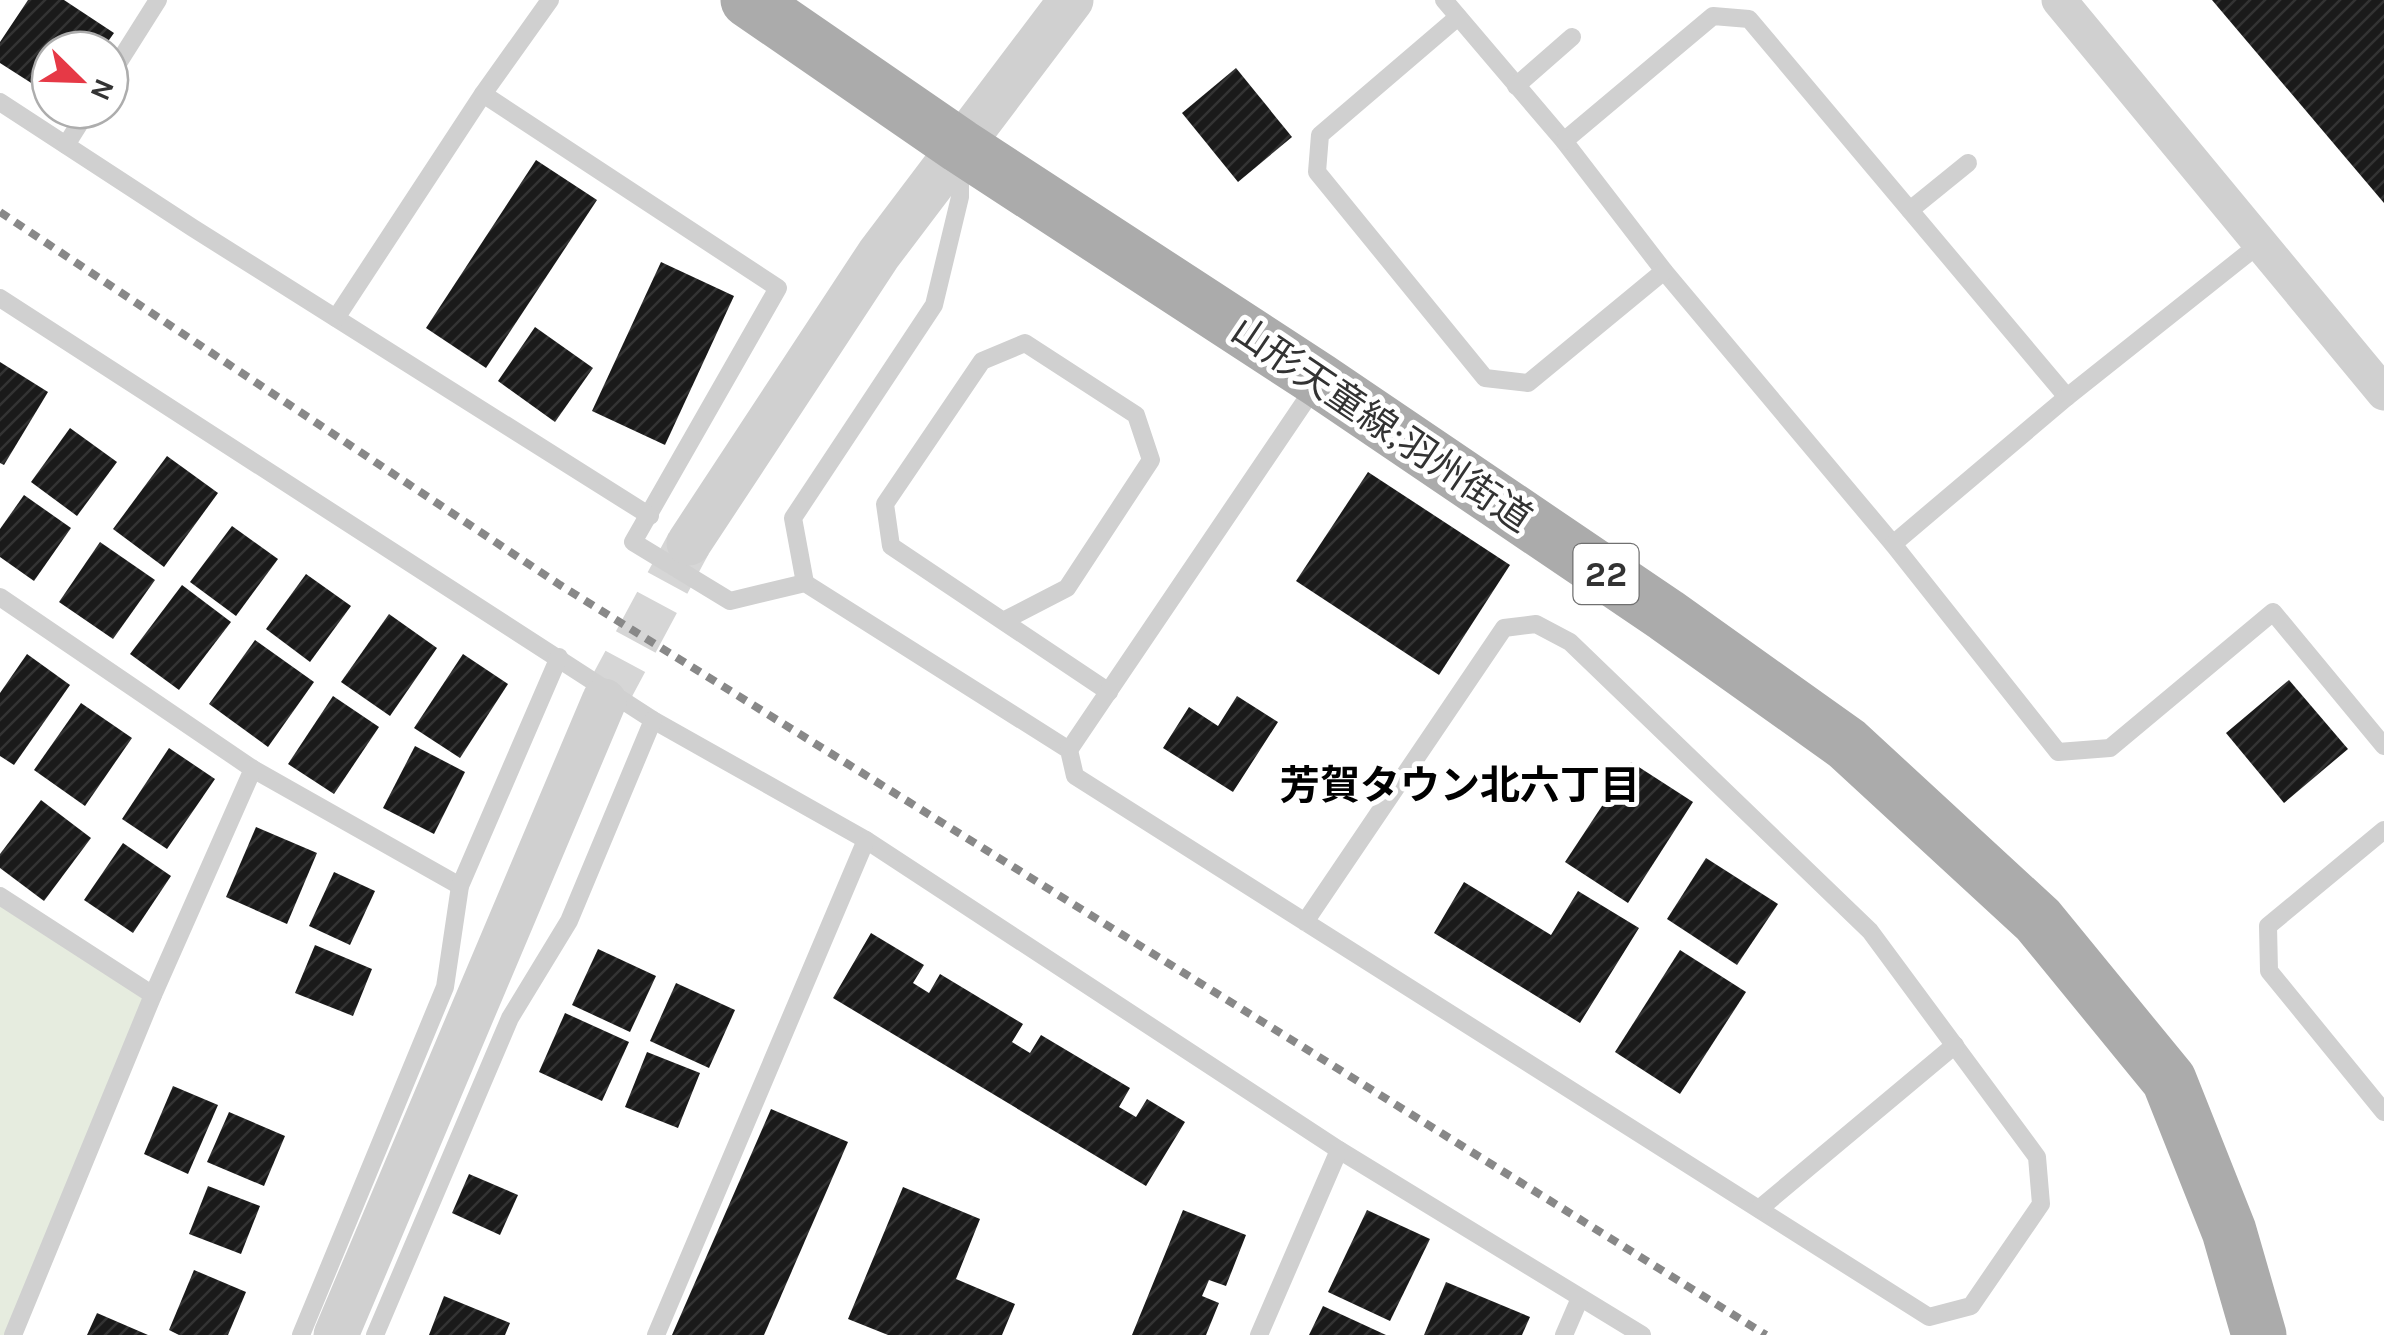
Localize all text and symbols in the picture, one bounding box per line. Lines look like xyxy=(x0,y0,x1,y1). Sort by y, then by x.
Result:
north arrow xyxy=(30,30,130,130)
text: N xyxy=(83,74,122,105)
street label: 山形天童線;羽州街道 xyxy=(1223,307,1540,541)
road number: 22 xyxy=(1574,544,1638,604)
district label: 芳賀タウン北六丁目 xyxy=(1280,762,1640,809)

